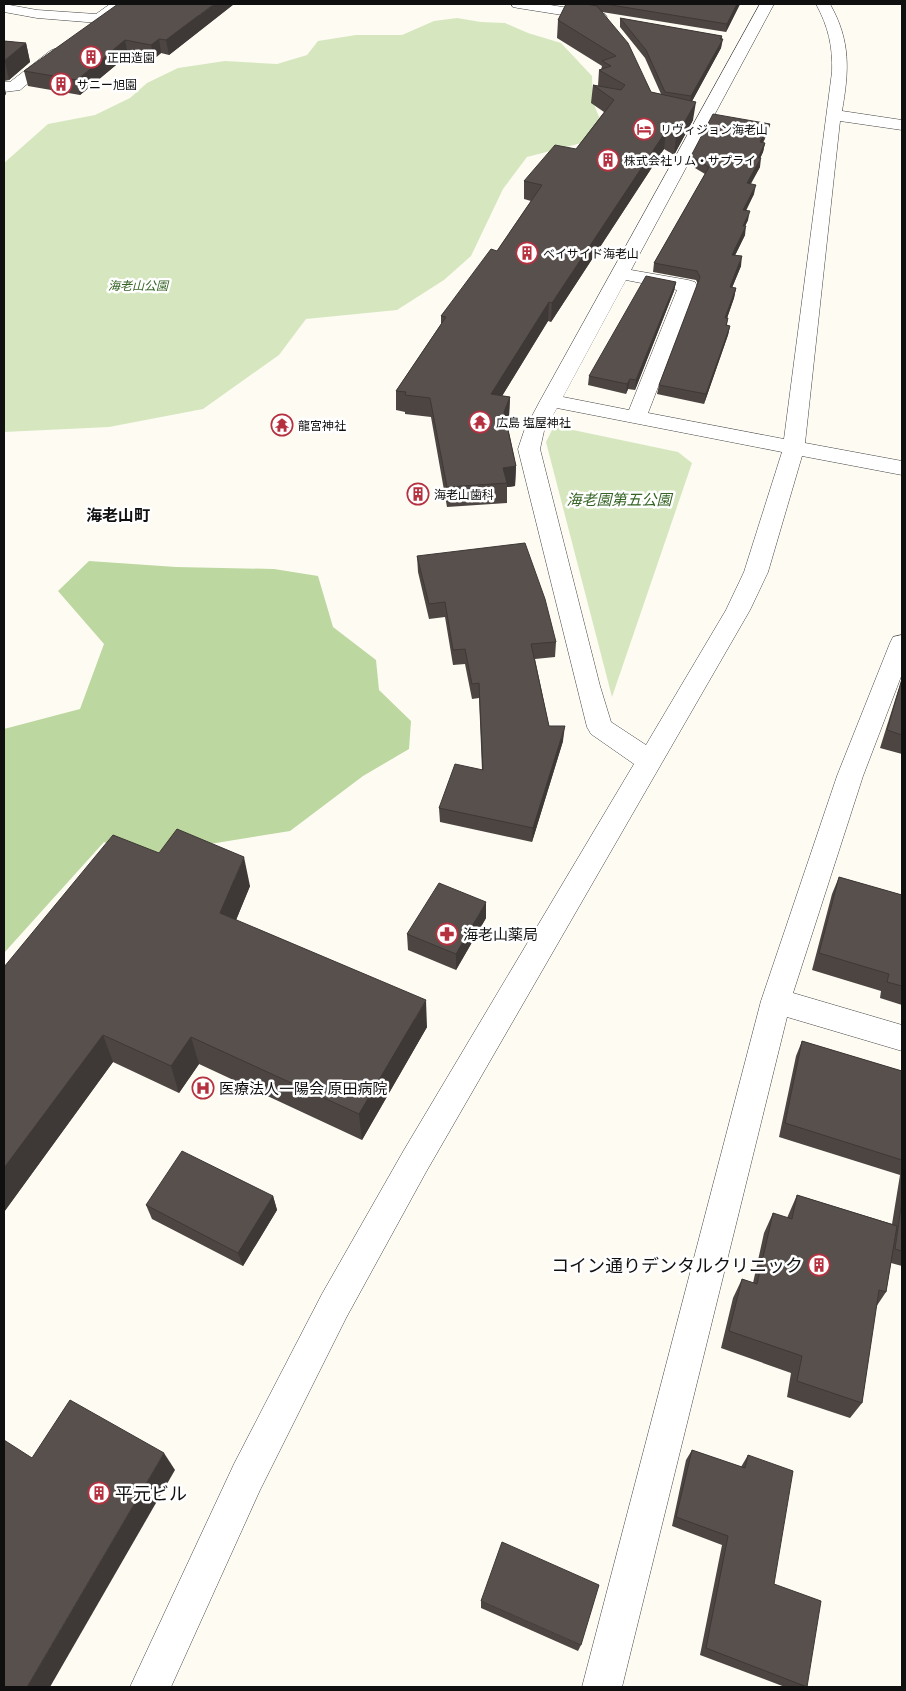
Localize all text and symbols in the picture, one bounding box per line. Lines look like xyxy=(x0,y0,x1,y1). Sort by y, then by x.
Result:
building icon: 正田造園 xyxy=(79,45,103,69)
place label: 正田造園 xyxy=(107,50,155,65)
building icon: サニー旭園 xyxy=(49,72,73,96)
place label: サニー旭園 xyxy=(77,77,137,92)
hotel icon: リヴィジョン海老山 xyxy=(632,117,656,141)
place label: リヴィジョン海老山 xyxy=(660,122,768,137)
building icon: 株式会社リム・サプライ xyxy=(596,148,620,172)
place label: 株式会社リム・サプライ xyxy=(624,153,756,168)
building icon: ベイサイド海老山 xyxy=(515,241,539,265)
place label: ベイサイド海老山 xyxy=(543,246,639,261)
park label: 海老山公園 xyxy=(108,278,170,293)
temple icon: 広島 塩屋神社 xyxy=(468,410,492,434)
temple icon: 龍宮神社 xyxy=(270,413,294,437)
place label: 広島 塩屋神社 xyxy=(496,415,571,430)
place label: 龍宮神社 xyxy=(298,418,346,433)
building icon: 海老山歯科 xyxy=(406,482,430,506)
place label: 海老山歯科 xyxy=(434,487,494,502)
park label: 海老園第五公園 xyxy=(566,490,673,509)
district label: 海老山町 xyxy=(86,505,150,525)
pharmacy icon: 海老山薬局 xyxy=(435,922,459,946)
place label: 海老山薬局 xyxy=(463,925,538,944)
hospital icon: 医療法人一陽会 原田病院 xyxy=(191,1076,215,1100)
place label: 医療法人一陽会 原田病院 xyxy=(219,1079,387,1098)
building icon: コイン通りデンタルクリニック xyxy=(807,1253,831,1277)
place label: コイン通りデンタルクリニック xyxy=(551,1254,803,1277)
building icon: 平元ビル xyxy=(87,1481,111,1505)
place label: 平元ビル xyxy=(115,1482,187,1505)

